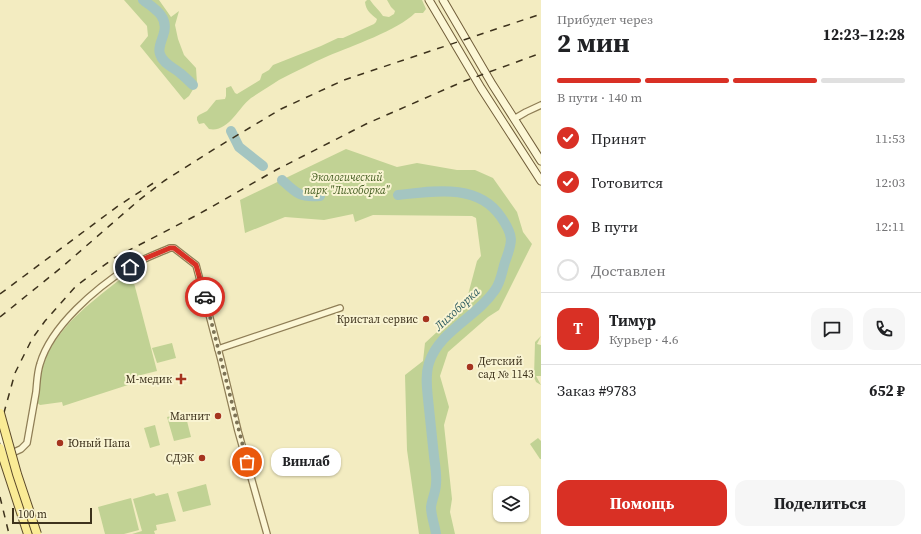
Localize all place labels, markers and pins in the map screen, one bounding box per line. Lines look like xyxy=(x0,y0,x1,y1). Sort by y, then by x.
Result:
pin xyxy=(113,250,147,284)
place label: Кристал сервис xyxy=(337,312,419,327)
marker: Кристал сервис xyxy=(421,314,431,324)
place label: Детский сад № 1143 xyxy=(478,354,534,382)
marker: Детский сад № 1143 xyxy=(465,362,475,372)
place label: М-медик xyxy=(126,372,172,387)
marker: М-медик xyxy=(175,373,187,385)
place label: Магнит xyxy=(170,409,210,424)
marker: Магнит xyxy=(213,411,223,421)
place label: Юный Папа xyxy=(68,436,131,451)
marker: Юный Папа xyxy=(55,438,65,448)
pin xyxy=(230,445,264,479)
callout: Винлаб xyxy=(271,448,341,476)
place label: СДЭК xyxy=(166,451,195,466)
marker: СДЭК xyxy=(197,453,207,463)

